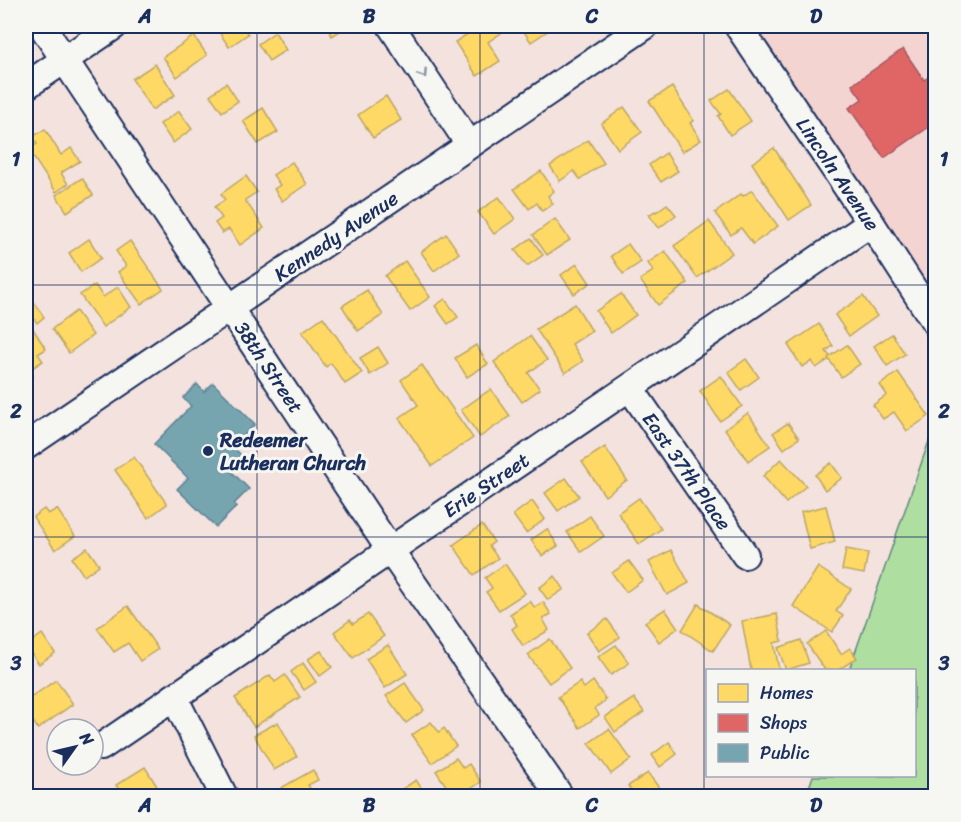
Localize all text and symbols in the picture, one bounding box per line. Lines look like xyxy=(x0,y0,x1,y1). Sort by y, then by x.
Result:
text: A xyxy=(137,0,152,34)
text: B xyxy=(363,0,376,34)
text: C xyxy=(585,0,599,34)
text: D xyxy=(810,0,823,34)
one-way arrow xyxy=(416,68,427,79)
street label: Lincoln Avenue xyxy=(786,110,889,238)
text: 1 xyxy=(12,142,21,177)
text: 1 xyxy=(940,142,949,177)
street label: Kennedy Avenue xyxy=(267,182,406,291)
street label: 38th Street xyxy=(225,314,313,421)
text: 2 xyxy=(9,394,22,429)
text: 2 xyxy=(937,394,950,429)
street label: East 37th Place xyxy=(633,404,741,538)
place label: Redeemer Lutheran Church xyxy=(219,423,367,481)
street label: Erie Street xyxy=(436,443,537,527)
marker: Redeemer Lutheran Church xyxy=(201,444,215,458)
text: 3 xyxy=(10,646,22,681)
text: 3 xyxy=(938,646,950,681)
legend xyxy=(706,669,916,777)
text: Homes xyxy=(760,677,814,709)
text: Shops xyxy=(760,707,807,739)
north arrow xyxy=(45,717,105,777)
text: N xyxy=(71,725,103,752)
text: Public xyxy=(760,737,810,769)
text: A xyxy=(137,788,152,822)
text: B xyxy=(363,788,376,822)
text: C xyxy=(585,788,599,822)
text: D xyxy=(810,788,823,822)

